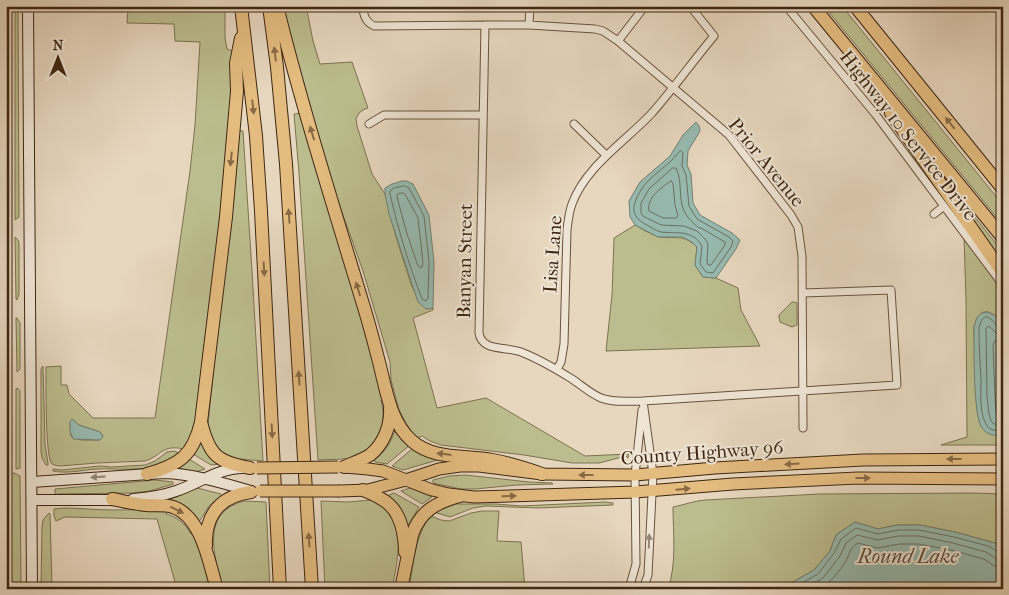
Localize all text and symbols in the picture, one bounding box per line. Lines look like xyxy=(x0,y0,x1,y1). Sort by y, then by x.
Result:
north arrow xyxy=(32,32,82,82)
text: N xyxy=(53,37,64,54)
one-way arrow xyxy=(271,46,279,62)
street label: Highway 10 Service Drive xyxy=(835,46,981,225)
one-way arrow xyxy=(249,99,257,115)
street label: Prior Avenue xyxy=(724,114,809,212)
one-way arrow xyxy=(945,117,956,130)
one-way arrow xyxy=(307,126,315,141)
one-way arrow xyxy=(227,151,235,167)
street label: Banyan Street xyxy=(453,203,477,319)
one-way arrow xyxy=(285,207,293,223)
street label: Lisa Lane xyxy=(539,215,567,294)
one-way arrow xyxy=(261,261,269,277)
one-way arrow xyxy=(354,281,362,296)
one-way arrow xyxy=(295,370,303,386)
one-way arrow xyxy=(269,423,277,439)
street label: County Highway 96 xyxy=(620,436,785,470)
one-way arrow xyxy=(435,450,451,458)
one-way arrow xyxy=(946,455,962,463)
one-way arrow xyxy=(783,460,799,468)
one-way arrow xyxy=(578,471,594,479)
one-way arrow xyxy=(90,474,106,482)
one-way arrow xyxy=(855,474,871,482)
one-way arrow xyxy=(676,484,692,492)
one-way arrow xyxy=(501,491,517,499)
one-way arrow xyxy=(170,506,184,514)
one-way arrow xyxy=(305,532,313,548)
one-way arrow xyxy=(646,532,654,548)
water label: Round Lake xyxy=(855,545,960,568)

